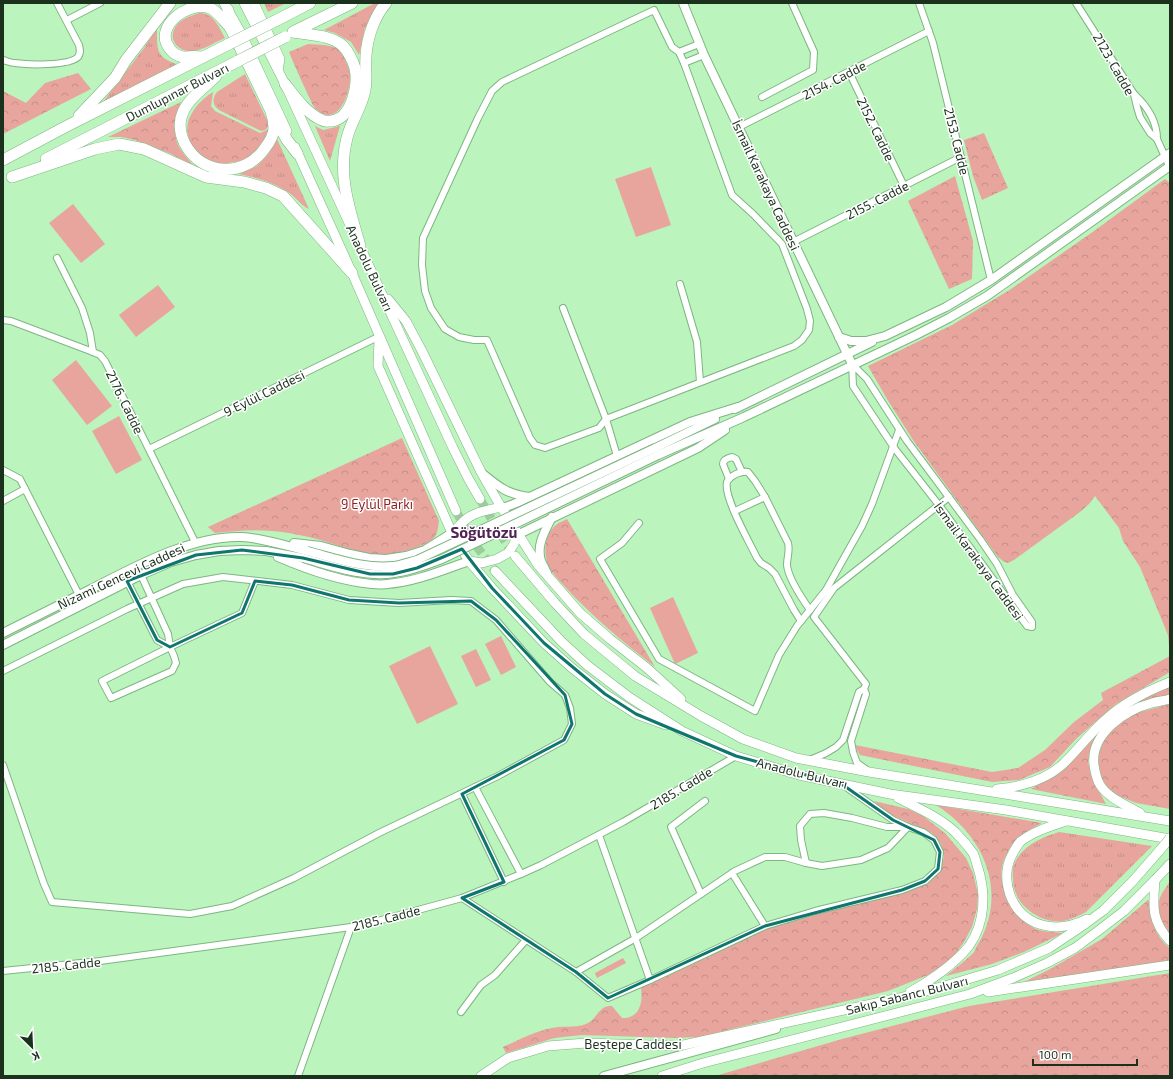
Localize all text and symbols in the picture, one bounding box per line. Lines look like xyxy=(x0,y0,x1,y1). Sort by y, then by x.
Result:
street label: 2123. Cadde xyxy=(1090,30,1138,98)
street label: 2154. Cadde xyxy=(799,57,869,103)
street label: Dumlupınar Bulvarı xyxy=(123,59,231,125)
street label: 2152. Cadde xyxy=(854,94,898,164)
street label: 2153. Cadde xyxy=(941,106,973,176)
street label: İsmail Karakaya Caddesi xyxy=(729,117,803,253)
street label: 2155. Cadde xyxy=(843,177,911,223)
street label: Anadolu Bulvarı xyxy=(343,222,397,314)
street label: 9 Eylül Caddesi xyxy=(221,366,307,420)
street label: 2176. Cadde xyxy=(103,368,147,436)
park label: 9 Eylül Parkı xyxy=(341,496,413,512)
street label: İsmail Karakaya Caddesi xyxy=(931,499,1027,623)
district label: Söğütözü xyxy=(450,523,518,541)
street label: Nizami Gencevi Caddesi xyxy=(55,539,187,613)
street label: Anadolu Bulvarı xyxy=(755,754,849,792)
street label: 2185. Cadde xyxy=(647,763,715,813)
street label: 2185. Cadde xyxy=(350,902,422,934)
street label: 2185. Cadde xyxy=(31,953,101,977)
street label: Sakıp Sabancı Bulvarı xyxy=(844,972,970,1018)
north arrow xyxy=(12,1027,52,1067)
street label: Beştepe Caddesi xyxy=(584,1036,682,1053)
scale bar xyxy=(1033,1041,1137,1067)
text: 100 m xyxy=(1039,1047,1071,1061)
text: K xyxy=(30,1049,42,1064)

